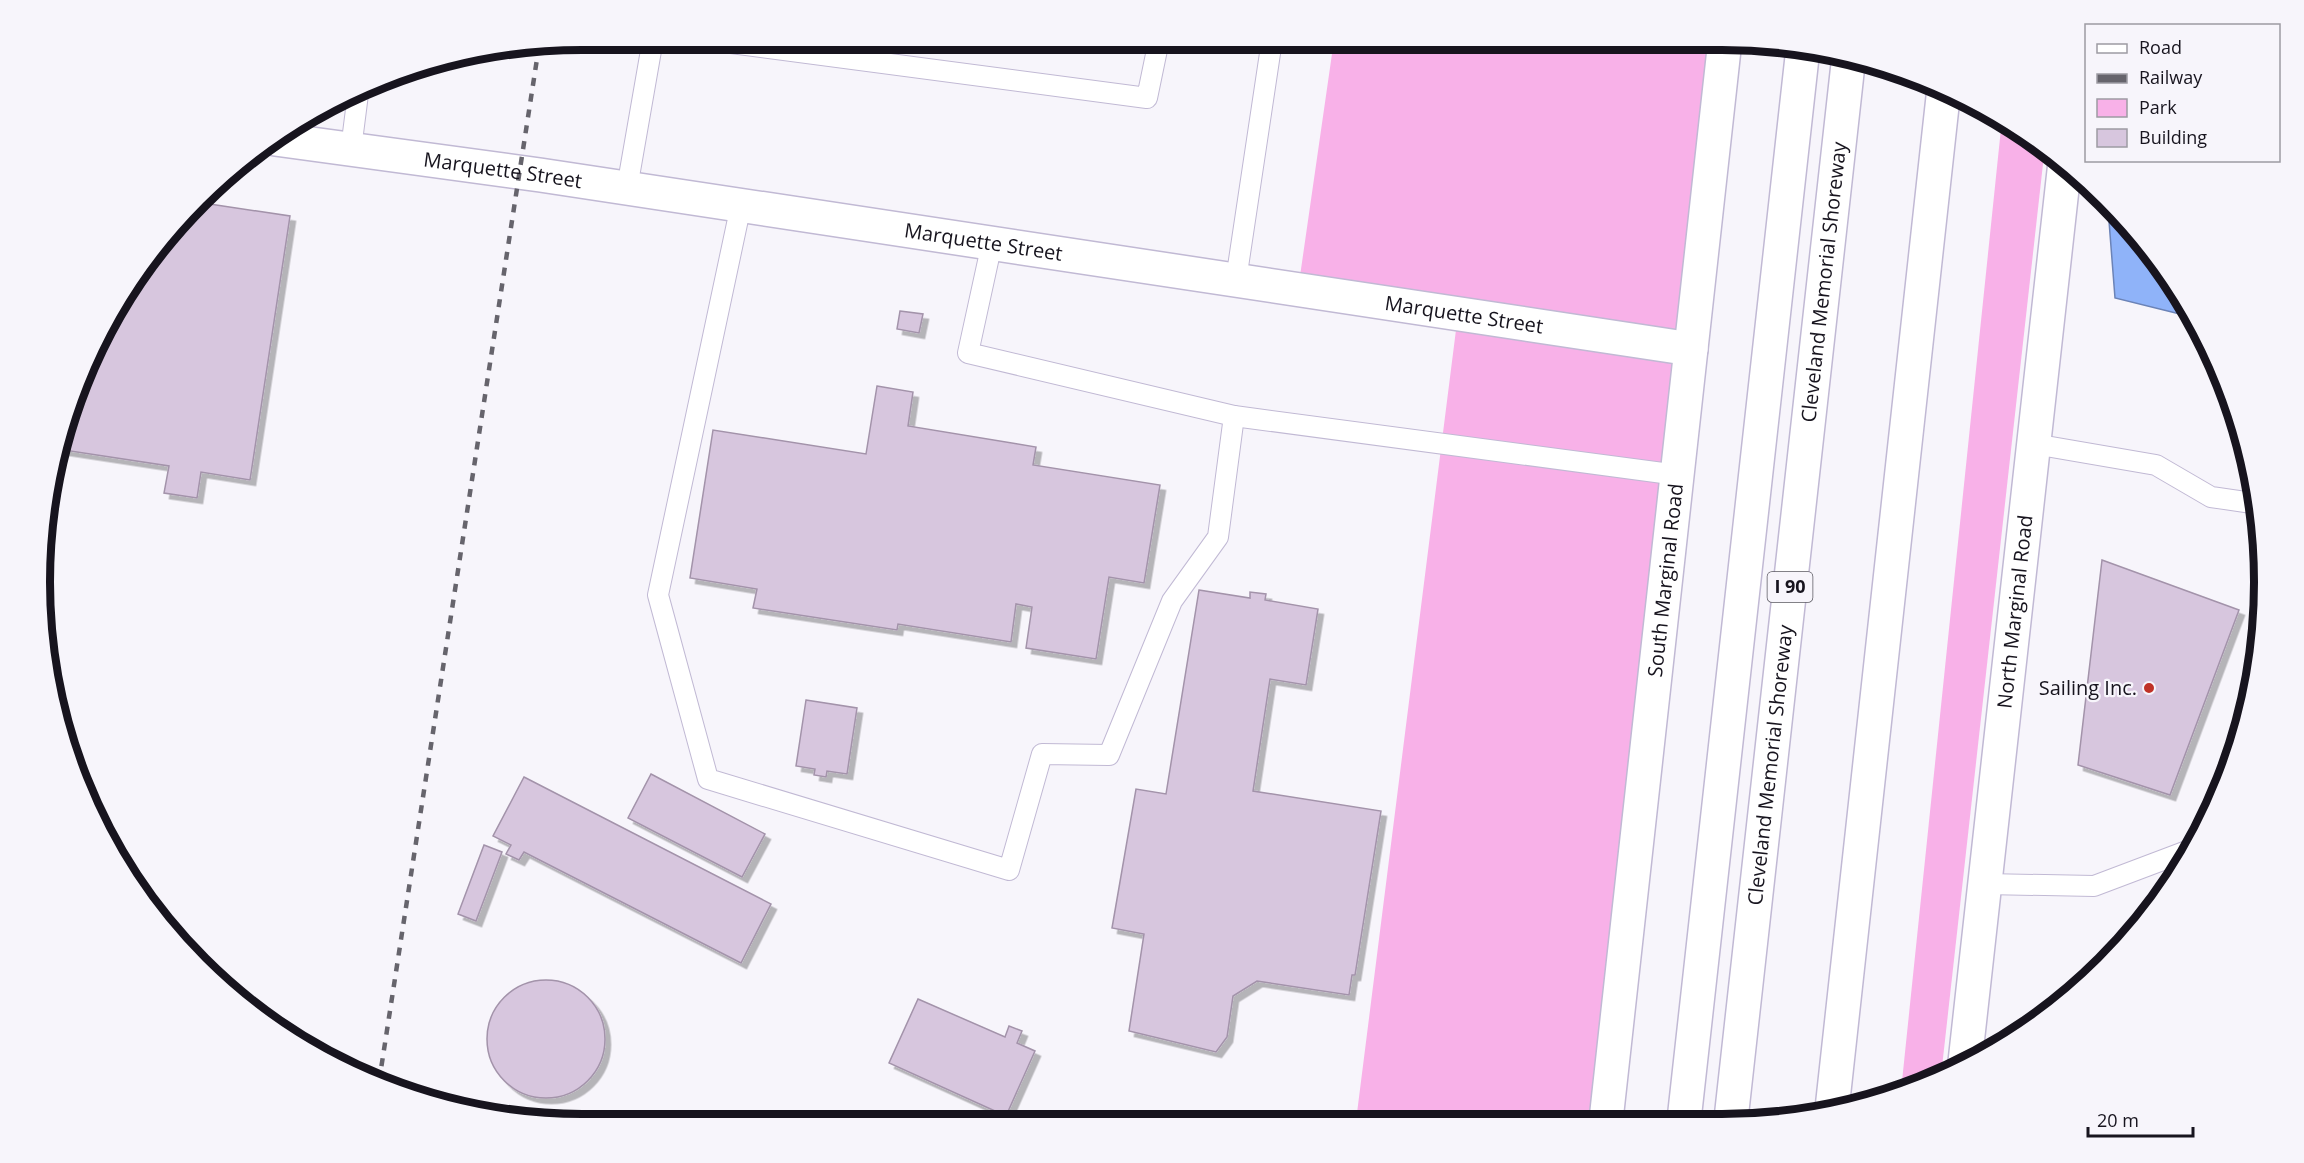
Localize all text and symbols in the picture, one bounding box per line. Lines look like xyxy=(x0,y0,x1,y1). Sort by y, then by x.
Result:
legend xyxy=(2085,24,2280,162)
text: Road xyxy=(2139,35,2182,59)
text: Railway xyxy=(2139,65,2203,89)
text: Park xyxy=(2139,95,2177,119)
text: Building xyxy=(2139,125,2207,149)
street label: Cleveland Memorial Shoreway xyxy=(1794,140,1852,424)
street label: Marquette Street xyxy=(422,145,584,194)
street label: Marquette Street xyxy=(903,216,1065,267)
street label: Marquette Street xyxy=(1383,289,1545,339)
street label: South Marginal Road xyxy=(1641,482,1689,678)
street label: North Marginal Road xyxy=(1990,514,2039,710)
road number: I 90 xyxy=(1768,572,1812,602)
street label: Cleveland Memorial Shoreway xyxy=(1741,623,1799,907)
place label: Sailing Inc. xyxy=(2039,674,2137,701)
marker: Sailing Inc. xyxy=(2142,681,2156,695)
scale bar xyxy=(2088,1100,2193,1138)
text: 20 m xyxy=(2097,1108,2139,1132)

